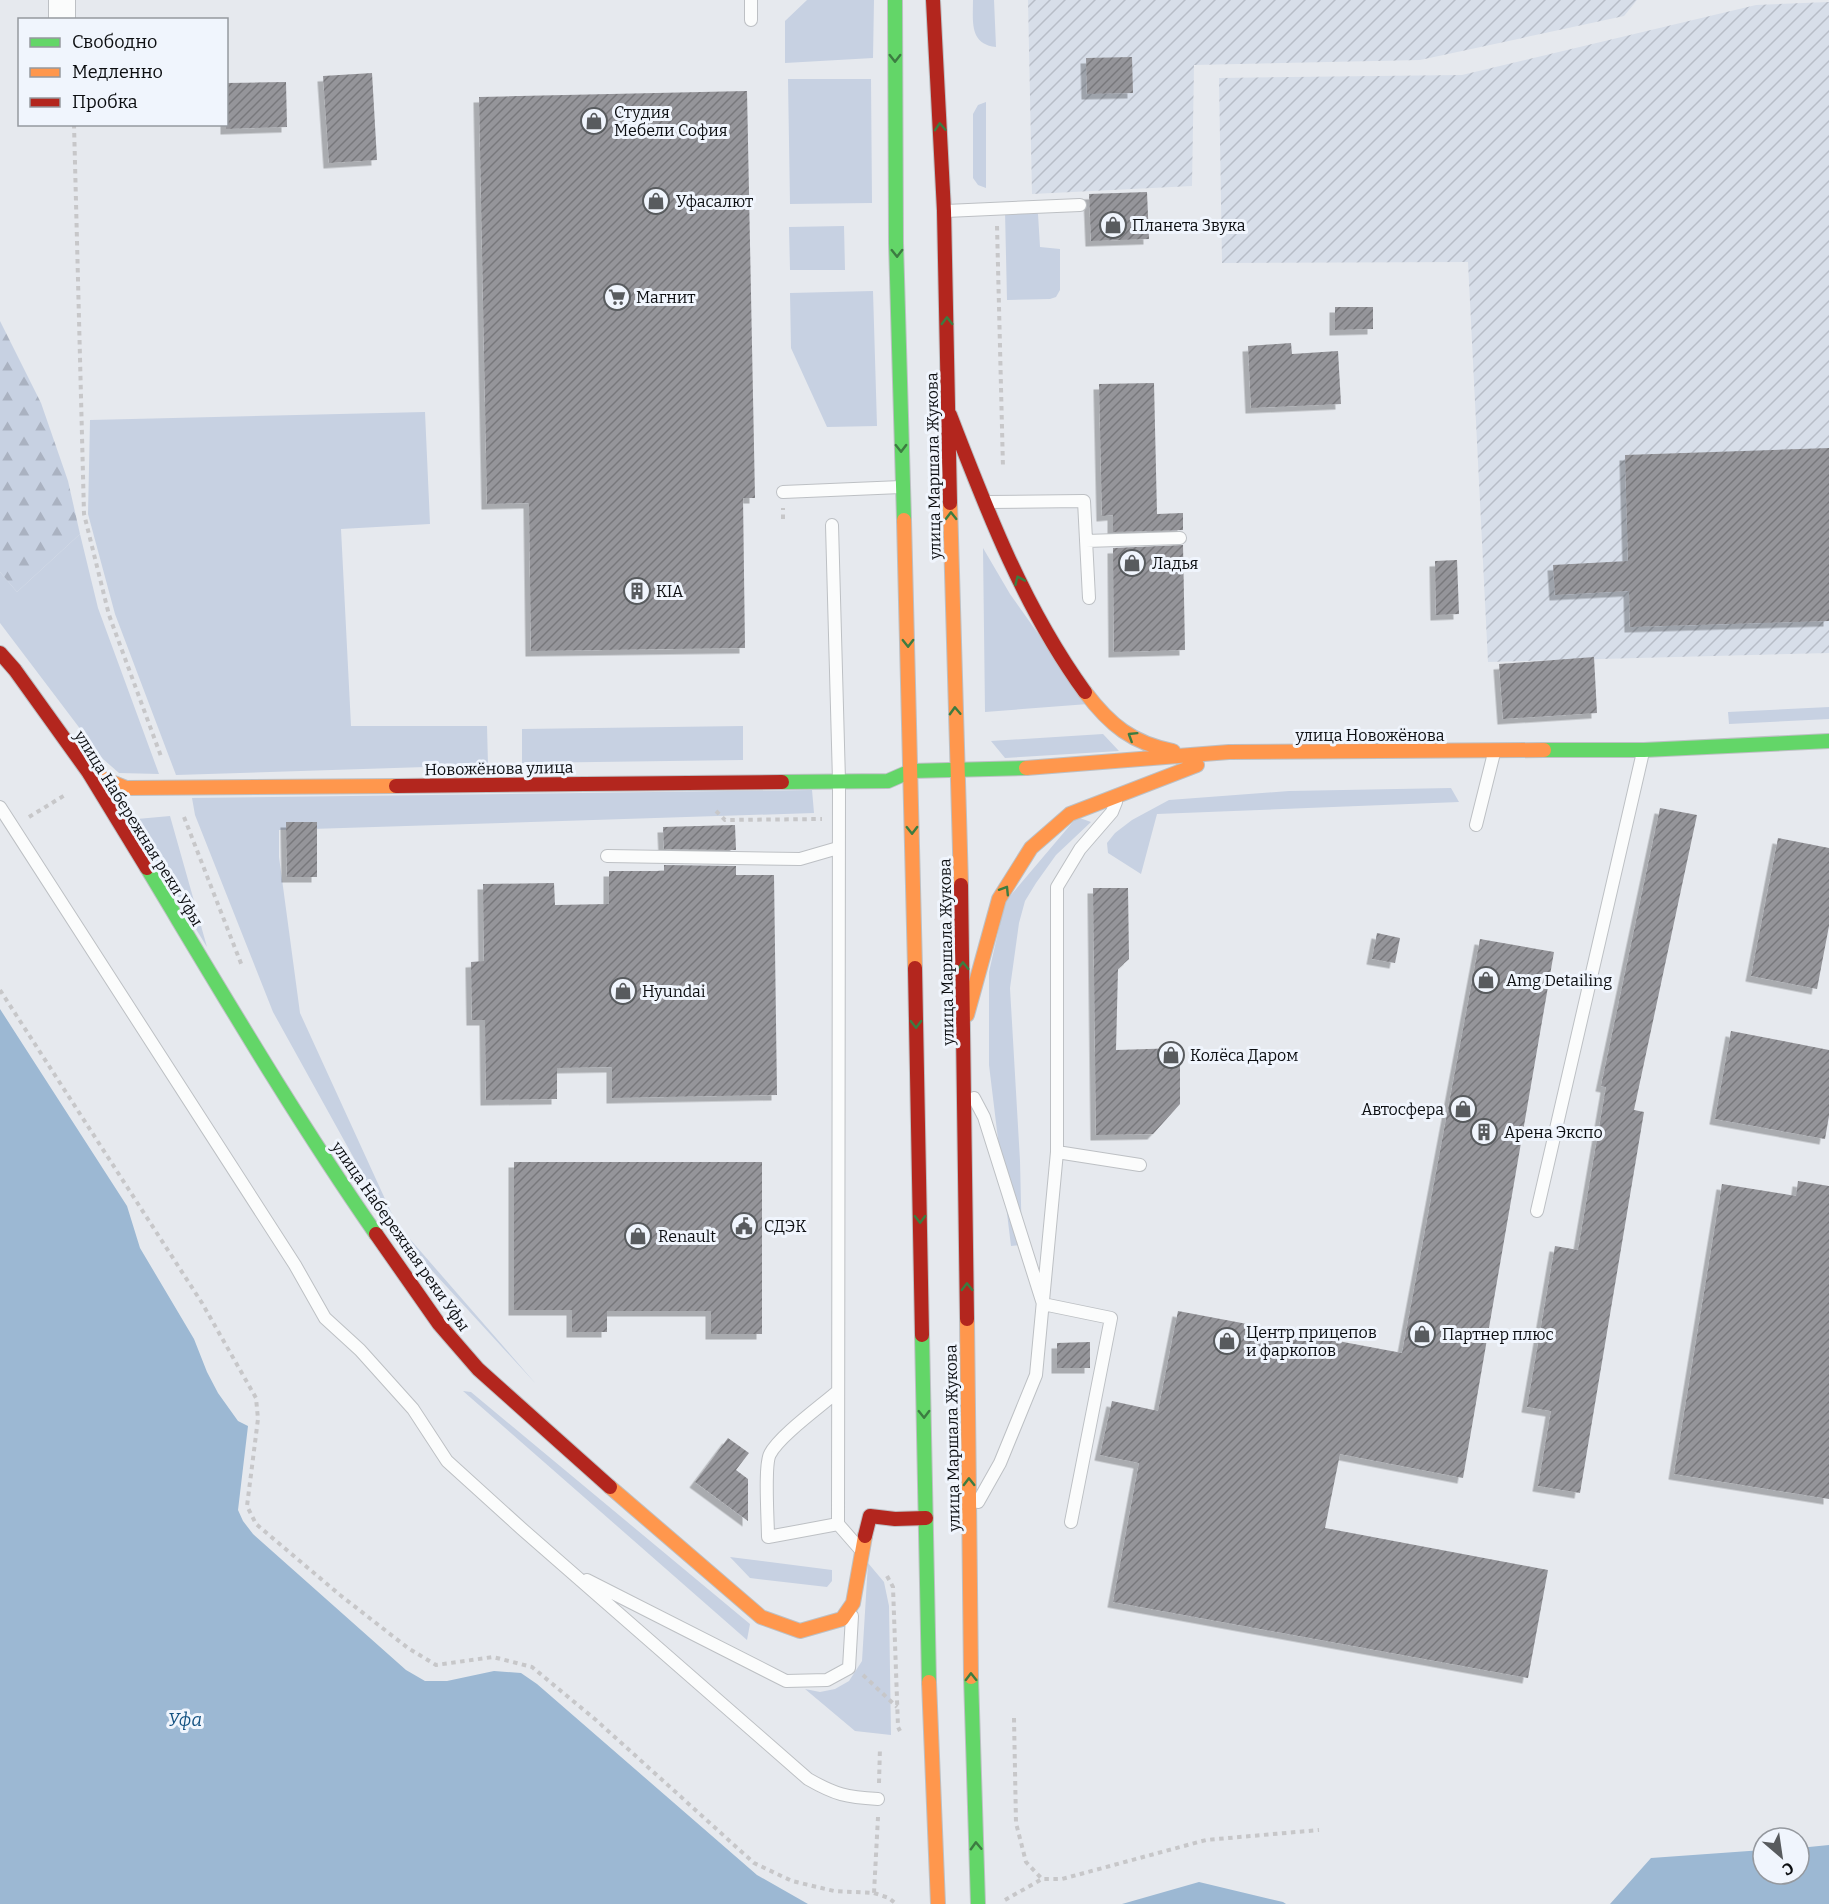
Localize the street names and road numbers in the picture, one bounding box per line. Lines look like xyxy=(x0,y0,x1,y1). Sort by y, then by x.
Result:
street label: улица Маршала Жукова xyxy=(922,372,945,561)
street label: улица Набережная реки Уфы xyxy=(70,726,207,930)
street label: улица Новожёнова xyxy=(1294,726,1445,745)
street label: Новожёнова улица xyxy=(424,758,574,779)
street label: улица Маршала Жукова xyxy=(935,858,958,1047)
street label: улица Набережная реки Уфы xyxy=(327,1137,474,1335)
street label: улица Маршала Жукова xyxy=(941,1344,964,1533)

